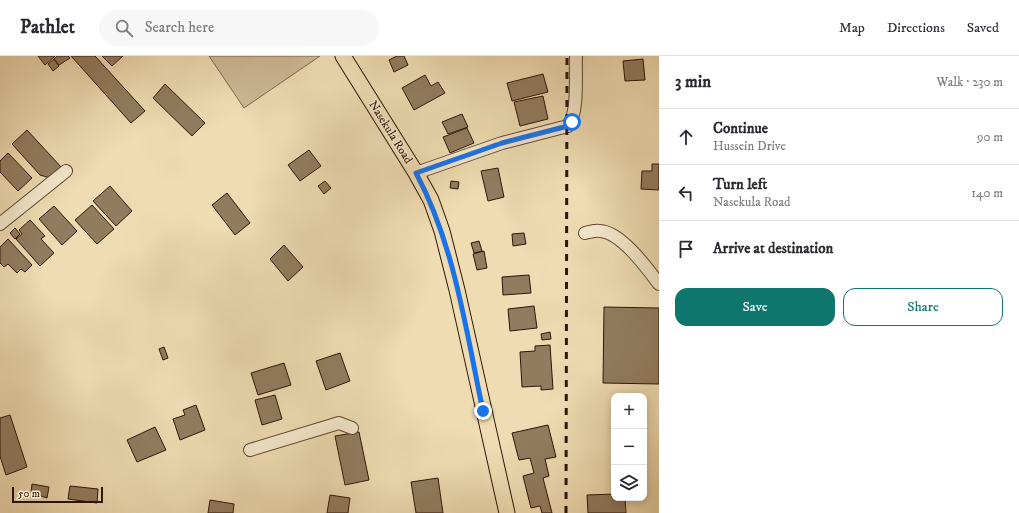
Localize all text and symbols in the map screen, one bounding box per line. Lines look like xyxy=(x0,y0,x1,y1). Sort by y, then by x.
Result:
search box xyxy=(99,10,379,46)
text: Pathlet xyxy=(20,16,75,39)
icon: search xyxy=(113,17,135,39)
text: Search here xyxy=(145,18,214,37)
text: Map xyxy=(839,19,865,37)
text: Directions xyxy=(887,19,945,37)
text: Saved xyxy=(967,19,999,37)
text: 3 min xyxy=(675,71,711,93)
text: Walk · 230 m xyxy=(937,74,1003,90)
street label: Nasekula Road xyxy=(365,98,416,167)
route start xyxy=(563,113,581,131)
text: Continue xyxy=(713,119,768,138)
icon: ahead xyxy=(675,126,697,148)
text: 90 m xyxy=(977,129,1003,145)
text: Hussein Drive xyxy=(713,138,786,154)
text: Turn left xyxy=(713,175,767,194)
icon: left xyxy=(675,182,697,204)
text: 140 m xyxy=(971,185,1003,201)
text: Nasekula Road xyxy=(713,194,790,210)
icon: arrive xyxy=(675,238,697,260)
text: Arrive at destination xyxy=(713,239,833,258)
button: Save xyxy=(675,288,835,326)
button: Share xyxy=(843,288,1003,326)
map controls xyxy=(611,393,647,501)
button: + xyxy=(611,393,647,429)
route end xyxy=(474,402,492,420)
button: − xyxy=(611,429,647,465)
button: layers xyxy=(611,465,647,501)
scale bar xyxy=(12,485,103,504)
text: 50 m xyxy=(18,487,40,501)

